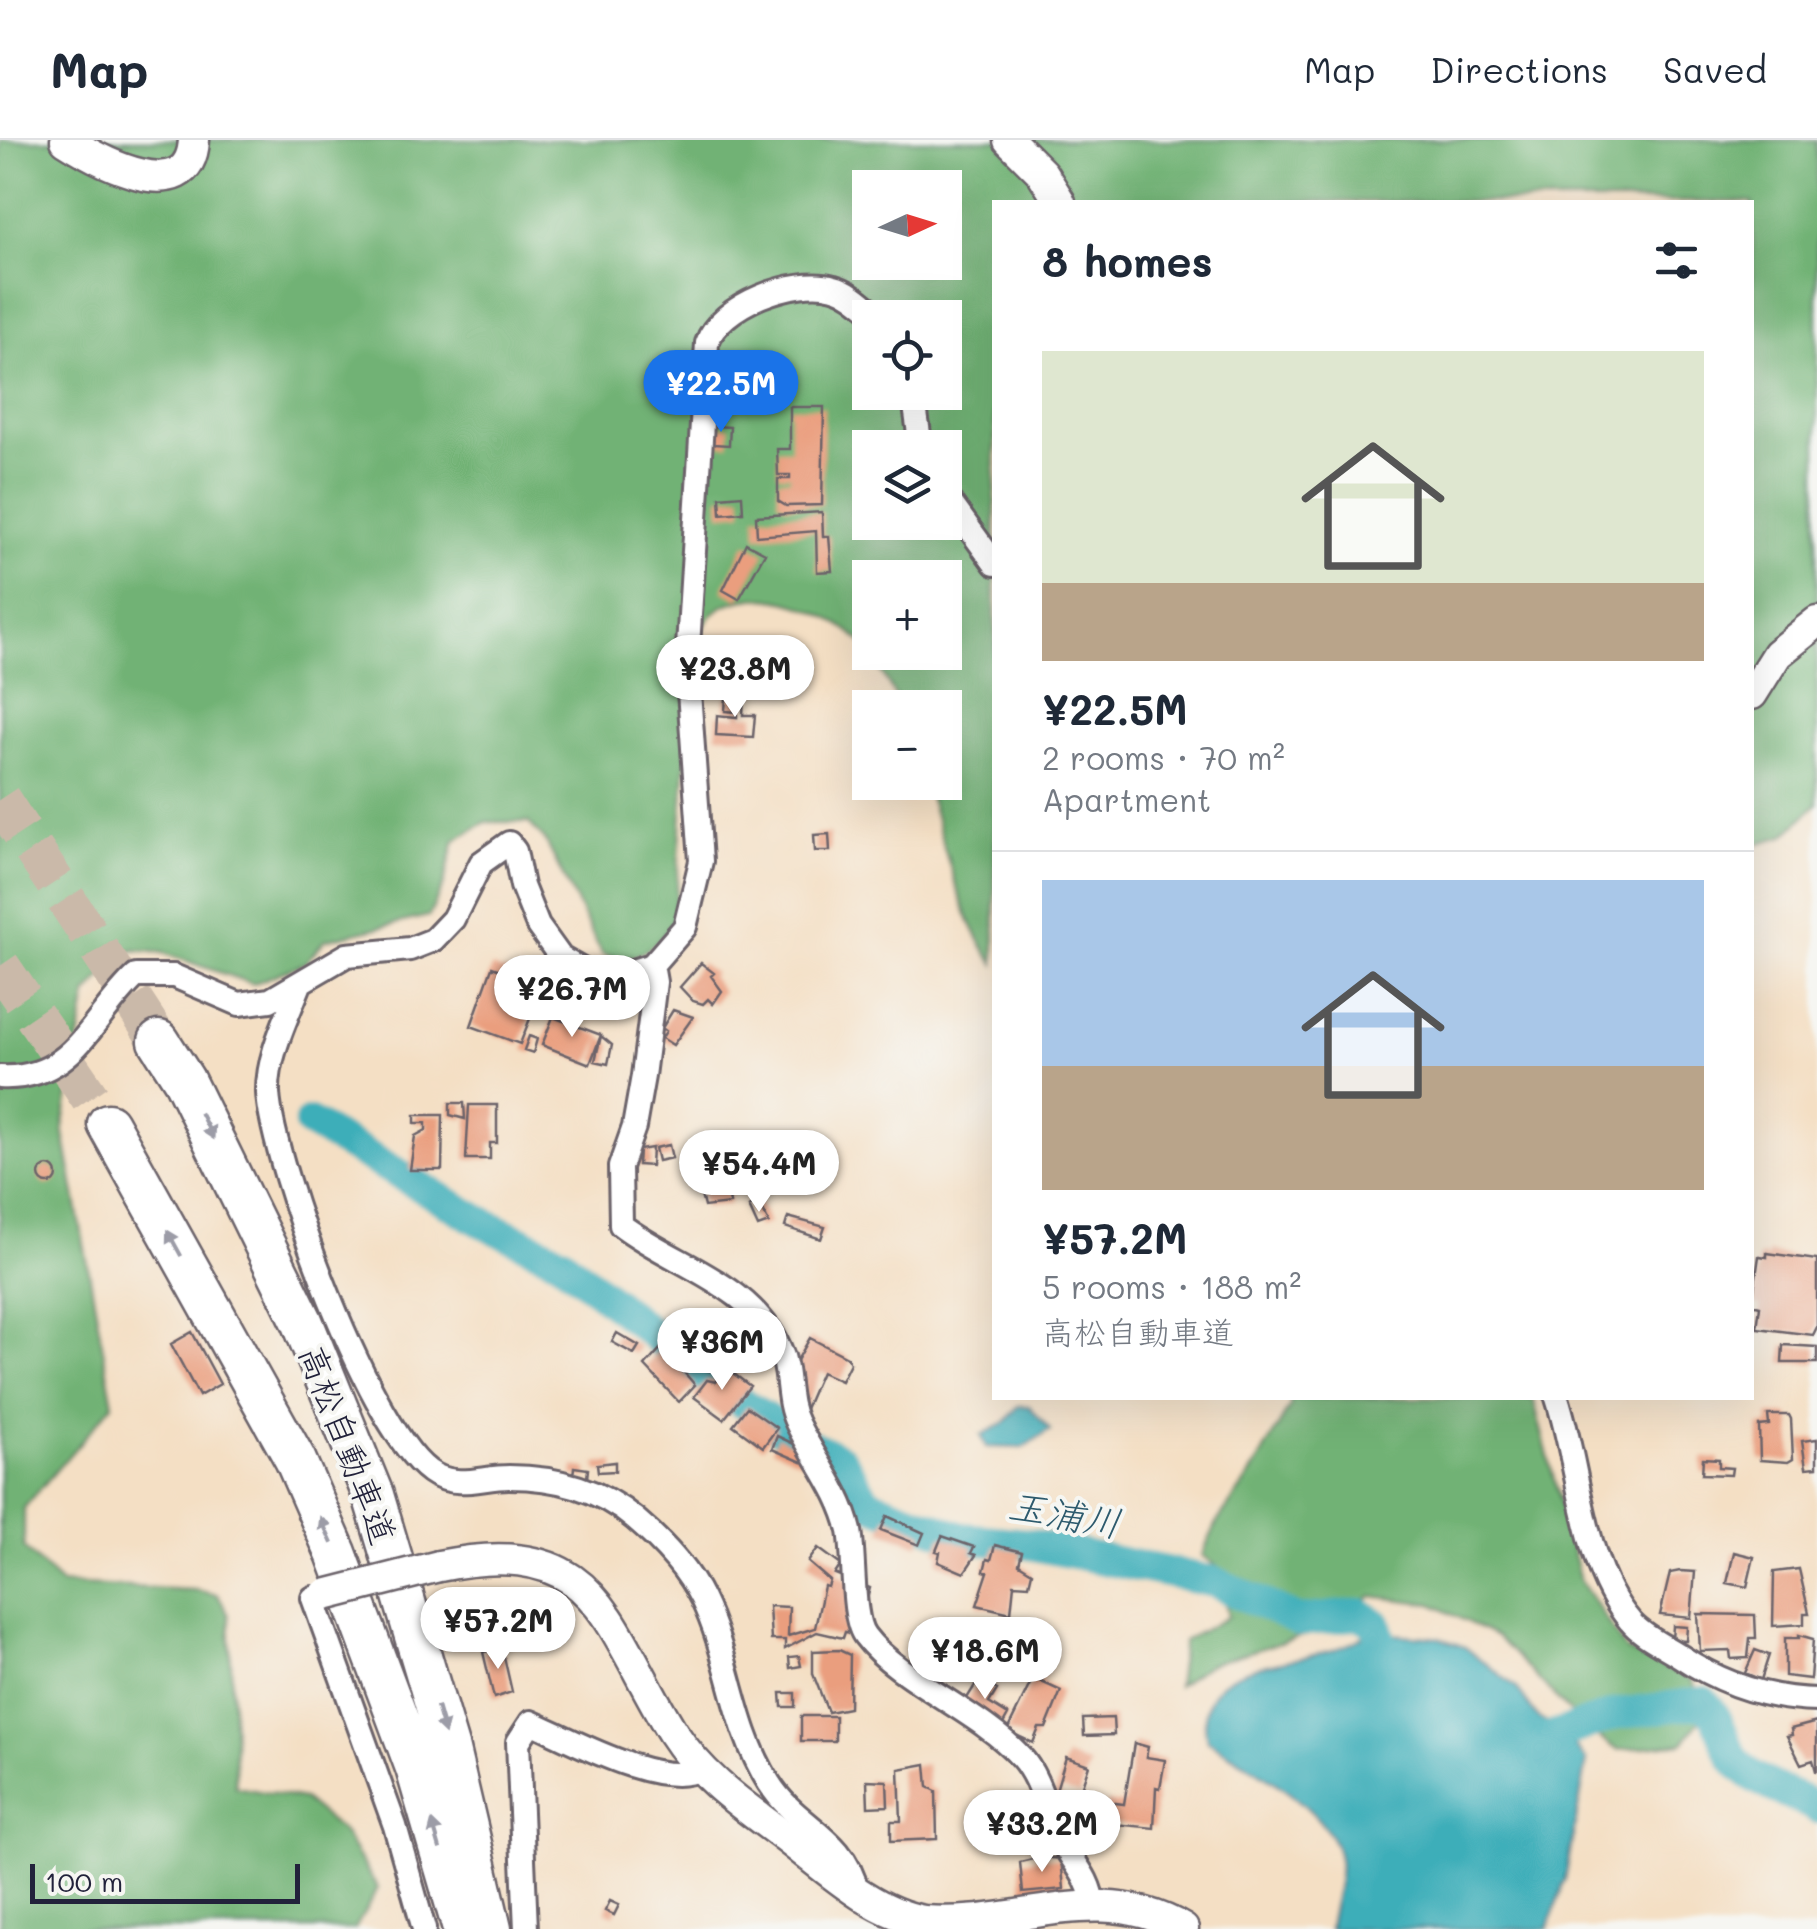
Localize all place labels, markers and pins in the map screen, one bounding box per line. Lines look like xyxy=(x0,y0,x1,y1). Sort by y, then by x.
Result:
pin: ¥22.5M xyxy=(640,350,802,435)
pin: ¥23.8M xyxy=(654,635,816,720)
pin: ¥26.7M xyxy=(491,955,653,1040)
pin: ¥54.4M xyxy=(678,1130,840,1215)
pin: ¥36M xyxy=(663,1308,781,1393)
pin: ¥57.2M xyxy=(417,1587,579,1672)
pin: ¥18.6M xyxy=(904,1617,1066,1702)
pin: ¥33.2M xyxy=(961,1790,1123,1875)

